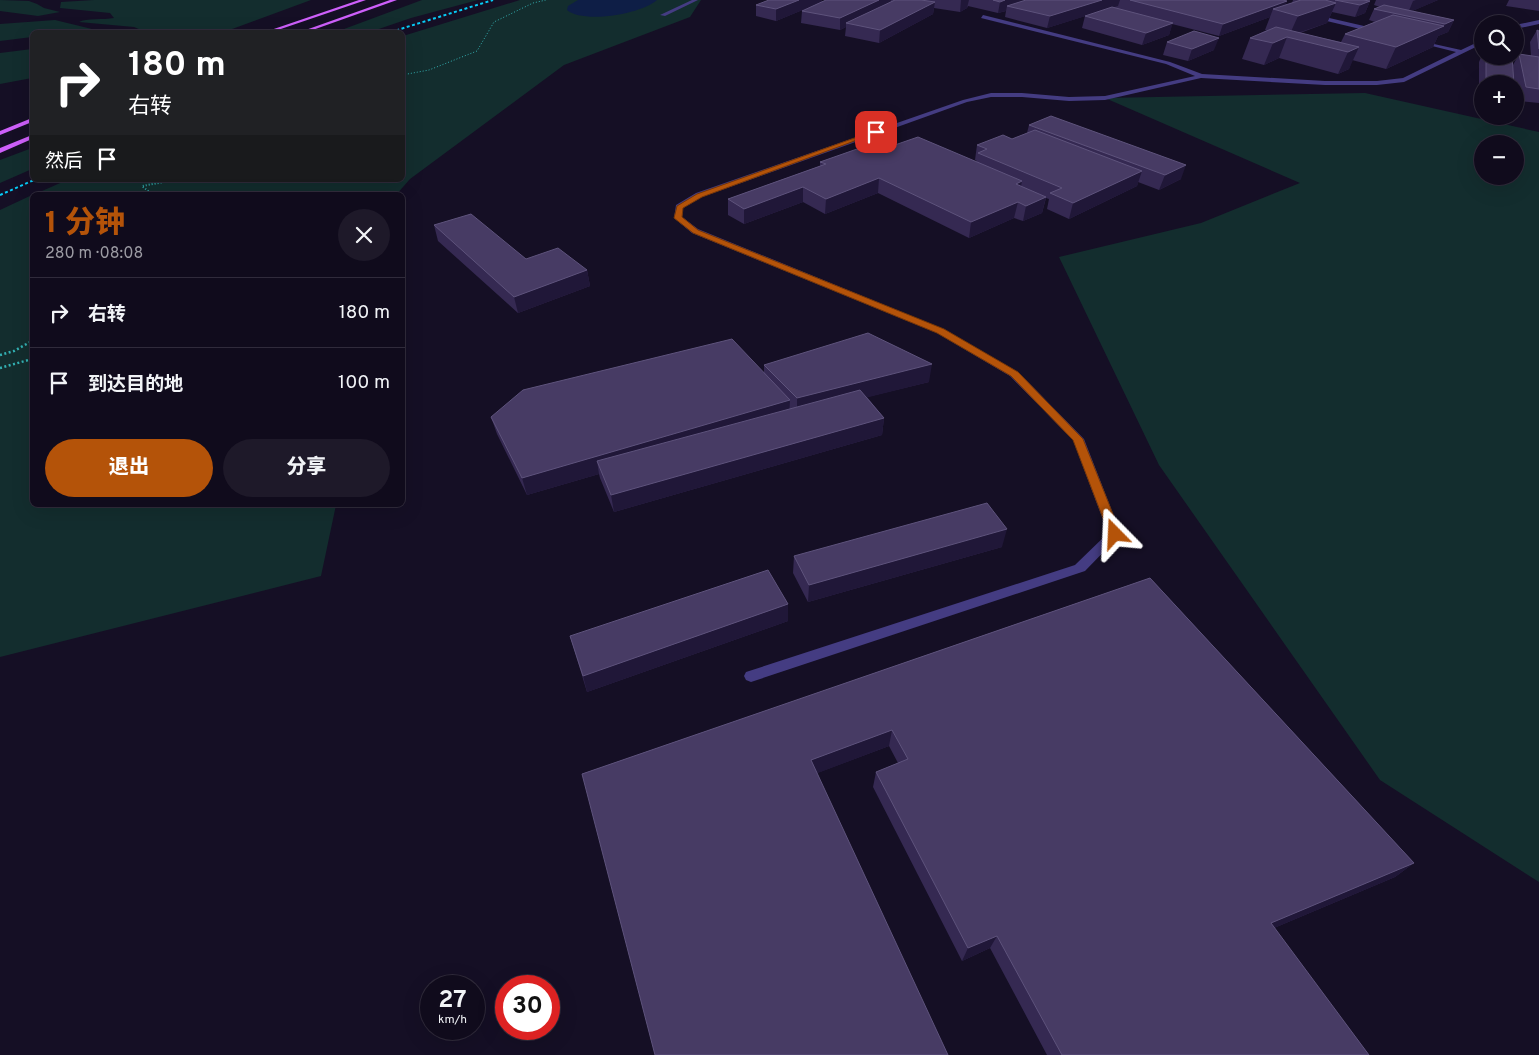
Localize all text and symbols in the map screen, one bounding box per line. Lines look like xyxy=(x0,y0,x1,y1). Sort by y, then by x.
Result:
map controls xyxy=(1474,15,1524,185)
button: search xyxy=(1474,15,1524,65)
text: 180 m xyxy=(128,44,226,88)
icon: right xyxy=(45,50,110,115)
button: + xyxy=(1474,75,1524,125)
text: 右转 xyxy=(128,94,172,121)
pin xyxy=(855,111,897,153)
icon: arrive xyxy=(862,118,890,146)
button: − xyxy=(1474,135,1524,185)
icon: arrive xyxy=(93,145,121,173)
text: 然后 xyxy=(45,150,83,174)
text: 1 分钟 xyxy=(45,206,125,243)
button: close xyxy=(338,209,390,261)
text: 280 m · 08:08 xyxy=(45,244,143,264)
icon: right xyxy=(45,299,73,327)
text: 180 m xyxy=(339,301,390,325)
text: 右转 xyxy=(88,303,126,327)
icon: arrive xyxy=(45,369,73,397)
text: 100 m xyxy=(338,371,390,395)
text: 到达目的地 xyxy=(88,373,183,397)
button: 退出 xyxy=(45,439,213,497)
button: 分享 xyxy=(223,439,390,497)
position arrow xyxy=(1088,507,1140,559)
speed limit sign: 30 xyxy=(495,975,560,1040)
text: 27 xyxy=(438,985,467,1017)
text: km/h xyxy=(438,1012,467,1028)

